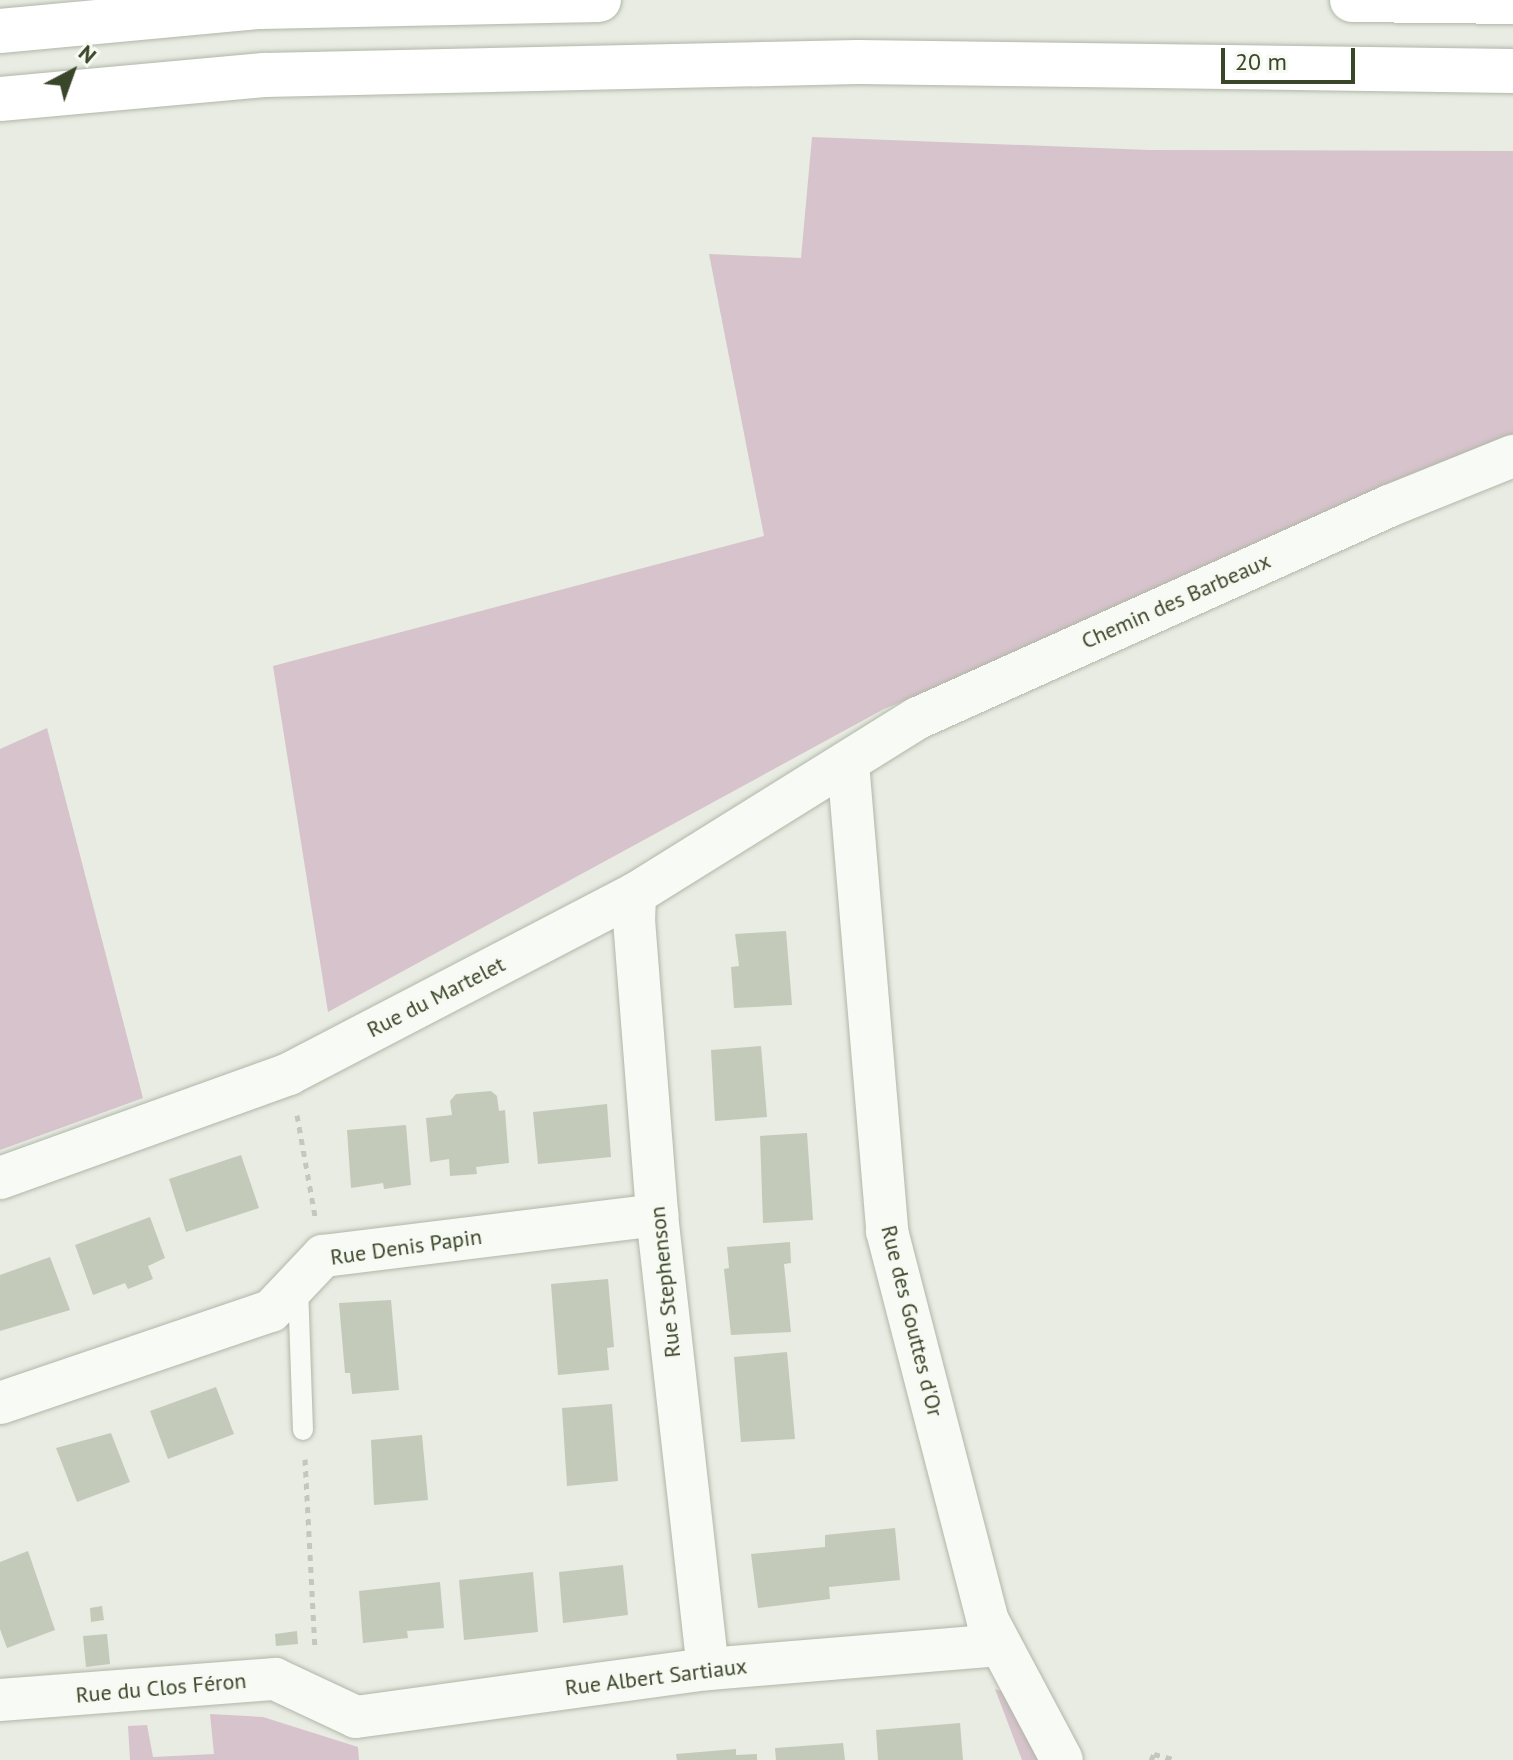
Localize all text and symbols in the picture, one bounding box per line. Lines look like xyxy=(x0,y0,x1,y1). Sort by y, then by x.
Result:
north arrow xyxy=(32,32,112,112)
scale bar xyxy=(1225,32,1359,82)
text: N xyxy=(73,39,102,69)
text: 20 m xyxy=(1235,46,1287,77)
street label: Chemin des Barbeaux xyxy=(1077,547,1275,655)
street label: Rue du Martelet xyxy=(363,951,509,1043)
street label: Rue Stephenson xyxy=(644,1205,686,1359)
street label: Rue Denis Papin xyxy=(329,1223,483,1271)
street label: Rue des Gouttes d'Or xyxy=(875,1223,949,1419)
street label: Rue Albert Sartiaux xyxy=(563,1653,749,1701)
street label: Rue du Clos Féron xyxy=(75,1667,247,1709)

